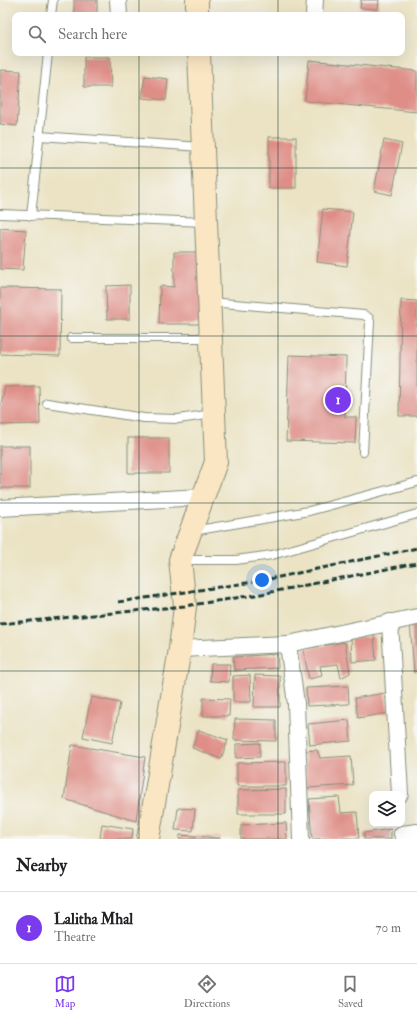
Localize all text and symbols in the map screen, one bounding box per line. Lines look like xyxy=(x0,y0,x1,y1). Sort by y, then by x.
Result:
search box xyxy=(12,12,405,56)
icon: search xyxy=(26,23,48,45)
text: Search here xyxy=(58,25,127,44)
pin: 1 xyxy=(325,385,351,415)
your location xyxy=(252,570,272,590)
map controls xyxy=(369,791,405,827)
button: layers xyxy=(369,791,405,827)
text: Nearby xyxy=(16,855,67,876)
text: Lalitha Mhal xyxy=(54,910,133,929)
text: 1 xyxy=(27,920,31,936)
text: 70 m xyxy=(376,920,401,936)
text: Theatre xyxy=(54,929,96,945)
tab: Map xyxy=(54,973,76,1010)
tab: Directions xyxy=(184,973,230,1010)
tab: Saved xyxy=(338,973,363,1010)

